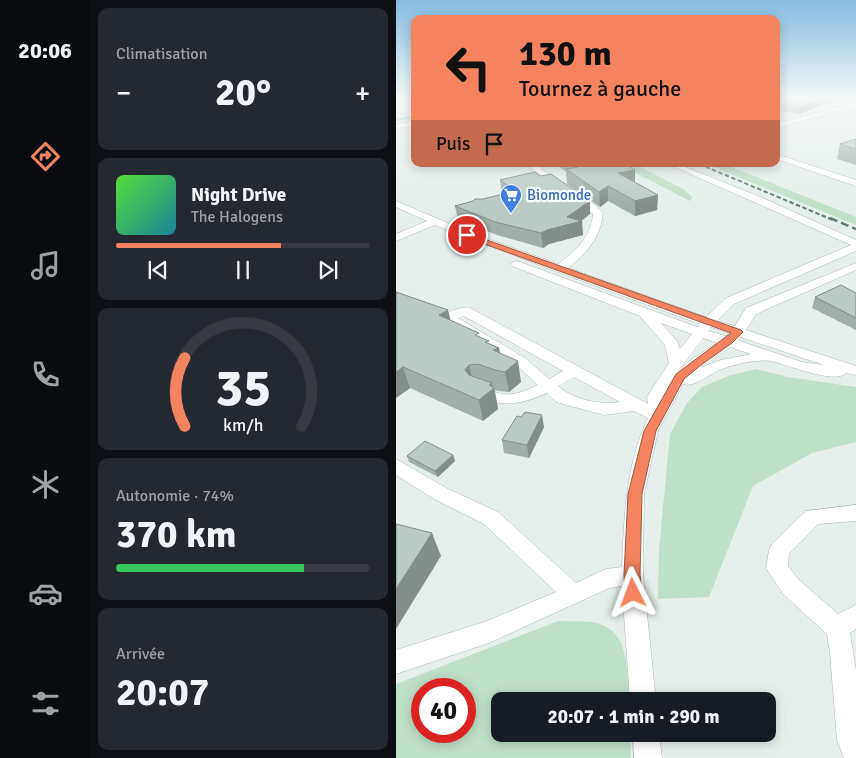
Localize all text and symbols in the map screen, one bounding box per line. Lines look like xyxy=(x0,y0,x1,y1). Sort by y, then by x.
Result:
text: 130 m xyxy=(519,32,612,75)
icon: left xyxy=(436,35,501,100)
text: 20:06 xyxy=(18,37,72,64)
text: Climatisation xyxy=(116,44,207,64)
text: 20° xyxy=(215,69,271,116)
text: Tournez à gauche xyxy=(519,75,681,102)
text: − xyxy=(116,76,131,110)
text: + xyxy=(355,76,370,110)
icon: arrive xyxy=(480,130,508,158)
text: Puis xyxy=(436,132,470,156)
icon: directions xyxy=(28,139,63,174)
text: Night Drive xyxy=(191,183,286,207)
supermarket icon: Biomonde xyxy=(499,183,523,214)
place label: Biomonde xyxy=(527,186,591,204)
text: The Halogens xyxy=(191,207,283,227)
pin xyxy=(446,214,488,256)
icon: arrive xyxy=(453,221,481,249)
icon: music xyxy=(28,248,63,283)
icon: previous xyxy=(144,256,172,284)
icon: pause xyxy=(229,256,257,284)
icon: next xyxy=(314,256,342,284)
text: 35 xyxy=(215,356,271,420)
icon: phone xyxy=(28,357,63,392)
text: km/h xyxy=(223,414,263,436)
icon: climate xyxy=(28,467,63,502)
text: Autonomie · 74% xyxy=(116,486,234,506)
text: 370 km xyxy=(116,511,237,558)
position arrow xyxy=(606,566,658,618)
icon: car xyxy=(28,576,63,611)
text: Arrivée xyxy=(116,644,165,664)
text: 20:07 xyxy=(116,669,209,716)
speed limit sign: 40 xyxy=(411,678,476,743)
icon: filters xyxy=(28,686,63,721)
text: 20:07 · 1 min · 290 m xyxy=(547,705,720,729)

